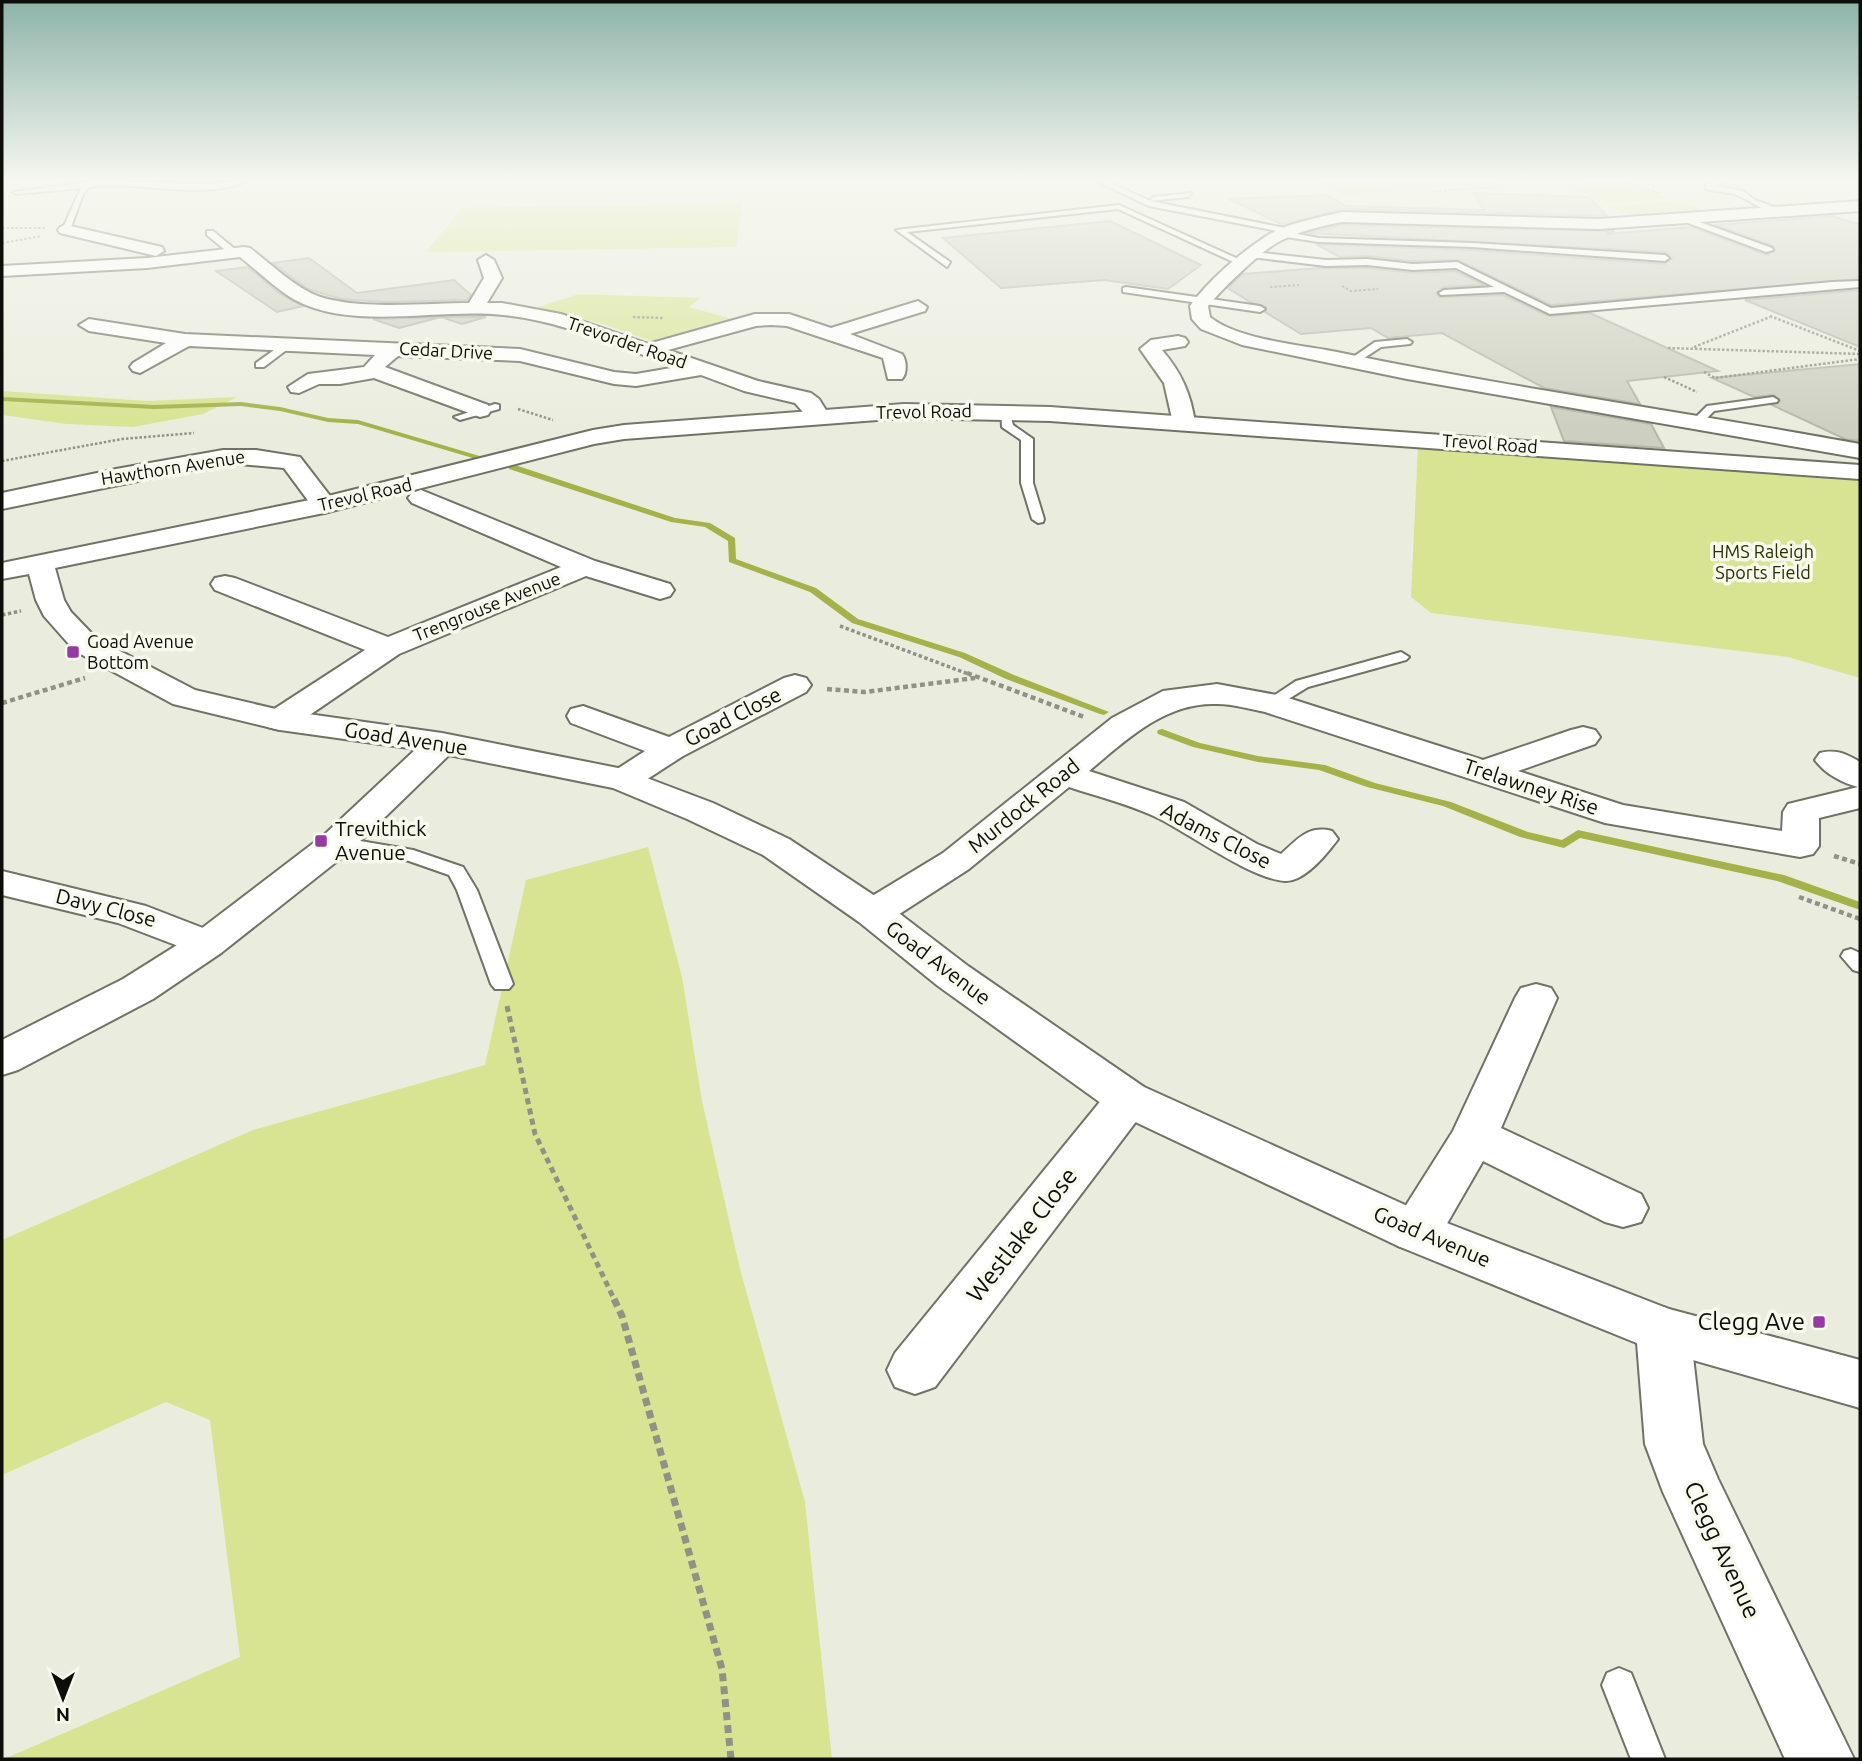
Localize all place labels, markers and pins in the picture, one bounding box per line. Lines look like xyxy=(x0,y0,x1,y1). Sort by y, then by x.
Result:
place label: Goad Avenue Bottom xyxy=(87,631,194,672)
marker: Goad Avenue Bottom xyxy=(65,644,81,660)
place label: Trevithick Avenue xyxy=(335,816,427,864)
marker: Trevithick Avenue xyxy=(313,833,329,849)
place label: Clegg Ave xyxy=(1697,1308,1805,1335)
marker: Clegg Ave xyxy=(1811,1314,1827,1330)

